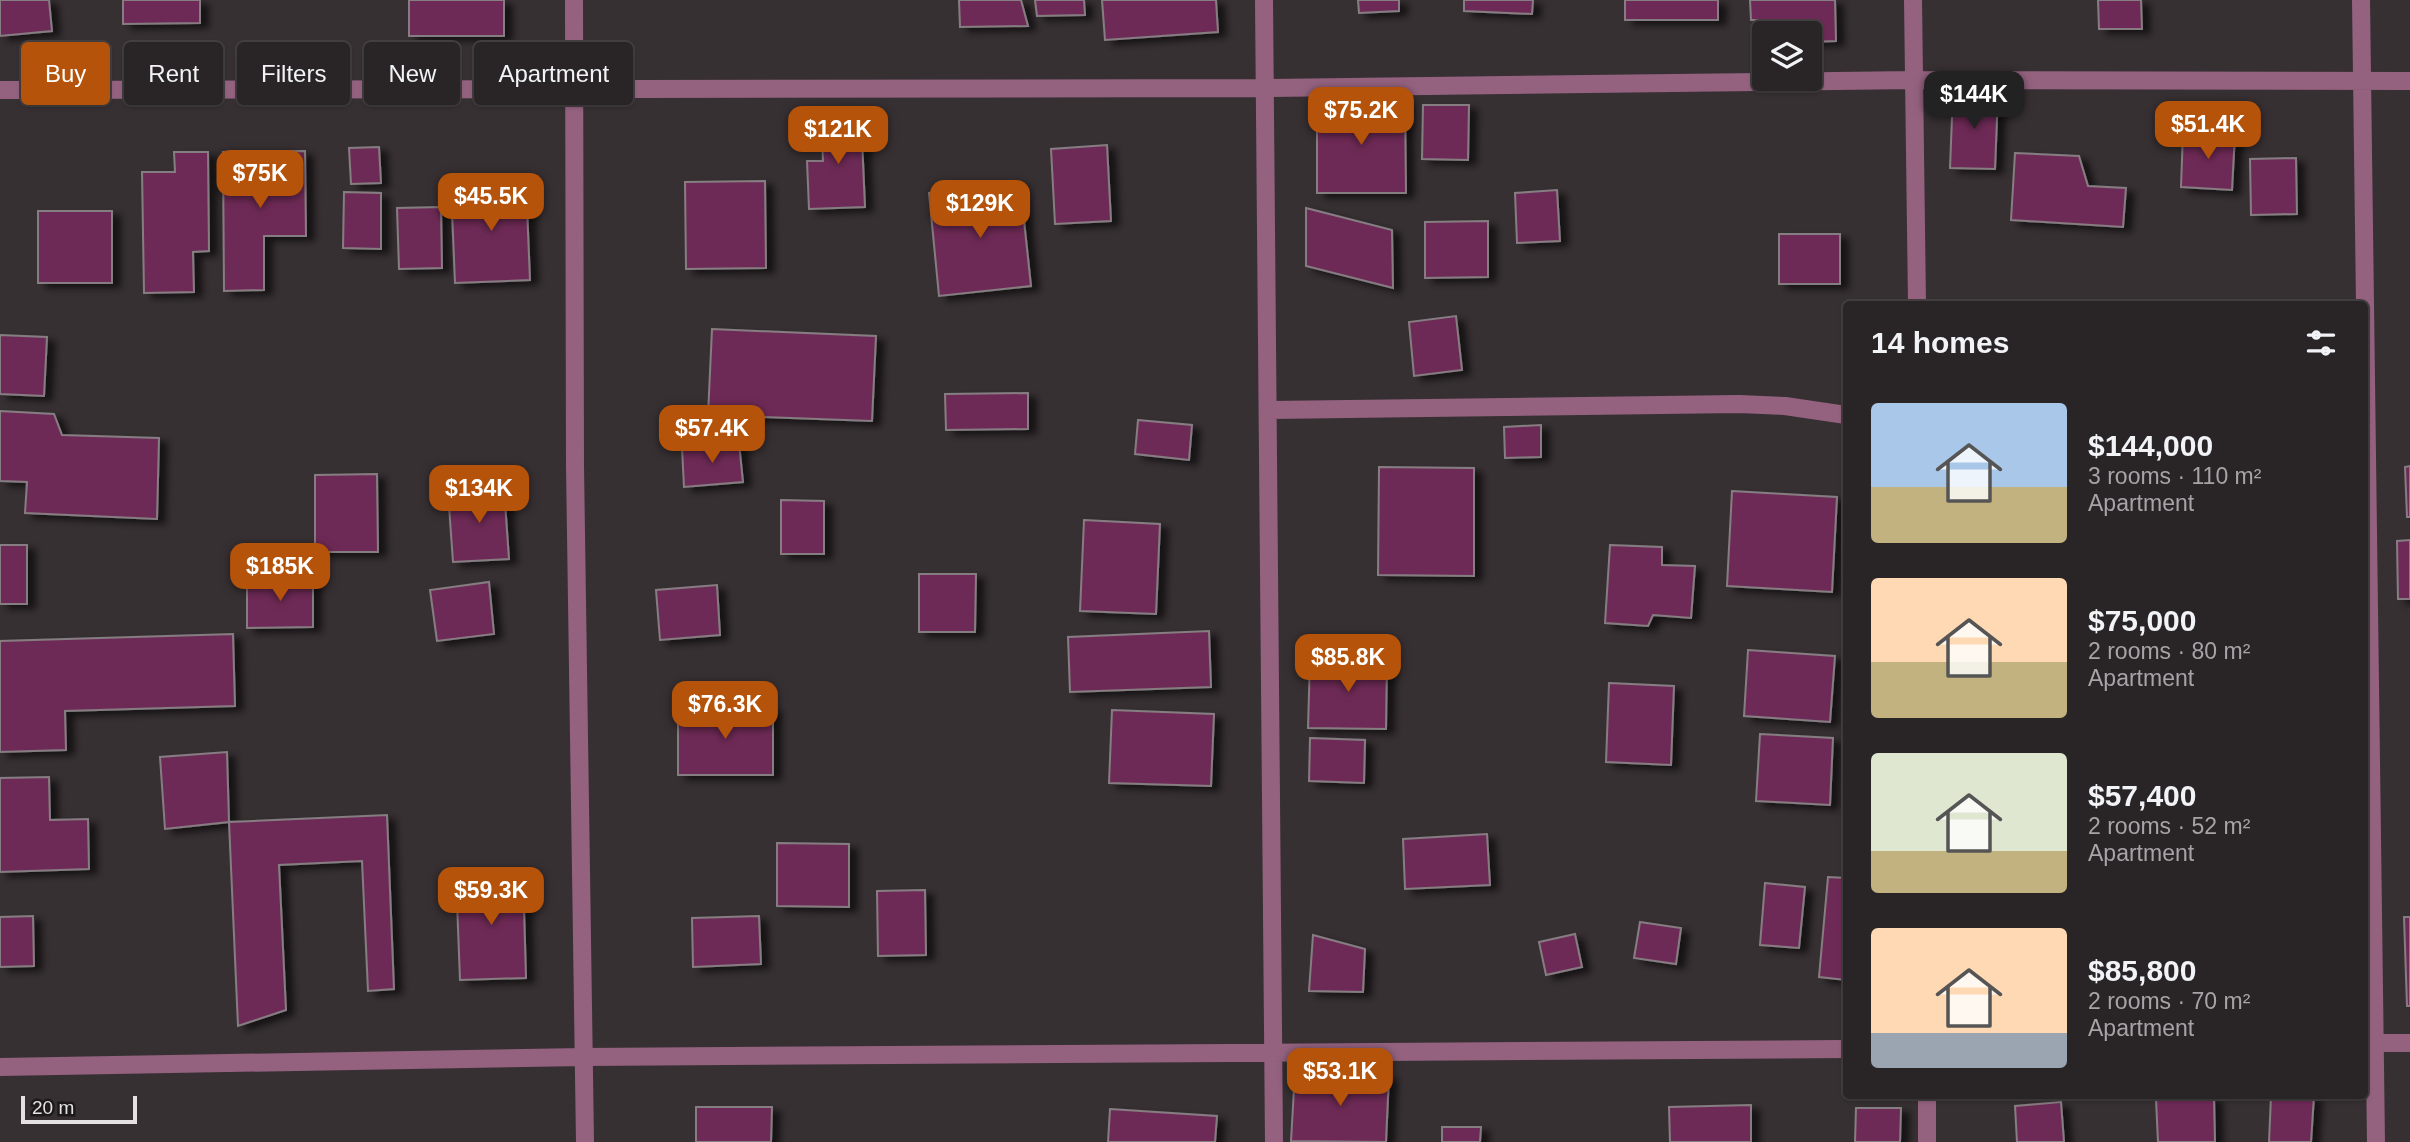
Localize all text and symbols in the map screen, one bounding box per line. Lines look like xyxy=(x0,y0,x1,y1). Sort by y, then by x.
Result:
map controls xyxy=(1752,21,1822,91)
button: layers xyxy=(1752,21,1822,91)
chip: Buy xyxy=(21,42,110,105)
chip: Rent xyxy=(124,42,223,105)
chip: Filters xyxy=(237,42,350,105)
chip: New xyxy=(364,42,460,105)
chip: Apartment xyxy=(474,42,633,105)
pin: $144K xyxy=(1925,72,2023,131)
text: $144K xyxy=(1940,81,2008,107)
pin: $75.2K xyxy=(1304,88,1418,147)
text: $75.2K xyxy=(1324,97,1398,123)
pin: $51.4K xyxy=(2151,102,2265,161)
pin: $121K xyxy=(789,106,887,166)
text: $51.4K xyxy=(2171,111,2245,137)
text: $121K xyxy=(804,116,872,142)
pin: $75K xyxy=(219,150,301,210)
text: $75K xyxy=(233,160,287,186)
pin: $45.5K xyxy=(434,174,548,233)
pin: $129K xyxy=(931,180,1029,240)
text: $45.5K xyxy=(454,183,528,209)
text: $129K xyxy=(946,190,1014,216)
icon: filters xyxy=(2302,324,2340,362)
text: 14 homes xyxy=(1871,326,2009,359)
pin: $57.4K xyxy=(655,406,769,465)
text: $57.4K xyxy=(675,415,749,441)
text: $144,000 xyxy=(2088,429,2213,462)
icon: home xyxy=(1927,431,2011,515)
text: 3 rooms · 110 m² xyxy=(2088,463,2261,489)
pin: $134K xyxy=(430,466,528,525)
text: $134K xyxy=(445,475,513,501)
text: Apartment xyxy=(2088,490,2194,516)
pin: $185K xyxy=(231,544,329,603)
text: $185K xyxy=(246,553,314,579)
text: $75,000 xyxy=(2088,604,2196,637)
icon: home xyxy=(1927,606,2011,690)
pin: $85.8K xyxy=(1291,634,1405,694)
text: 2 rooms · 80 m² xyxy=(2088,638,2250,664)
text: $85.8K xyxy=(1311,644,1385,670)
text: Apartment xyxy=(2088,665,2194,691)
pin: $76.3K xyxy=(668,682,782,741)
text: $76.3K xyxy=(688,691,762,717)
text: $57,400 xyxy=(2088,779,2196,812)
icon: home xyxy=(1927,781,2011,865)
text: 2 rooms · 52 m² xyxy=(2088,813,2250,839)
text: Apartment xyxy=(2088,840,2194,866)
pin: $59.3K xyxy=(434,867,548,927)
text: $59.3K xyxy=(454,877,528,903)
text: $85,800 xyxy=(2088,954,2196,987)
icon: home xyxy=(1927,956,2011,1040)
text: 2 rooms · 70 m² xyxy=(2088,988,2250,1014)
text: Apartment xyxy=(2088,1015,2194,1041)
pin: $53.1K xyxy=(1283,1048,1397,1108)
text: $53.1K xyxy=(1303,1058,1377,1084)
scale bar xyxy=(21,1093,136,1125)
text: 20 m xyxy=(32,1097,74,1118)

